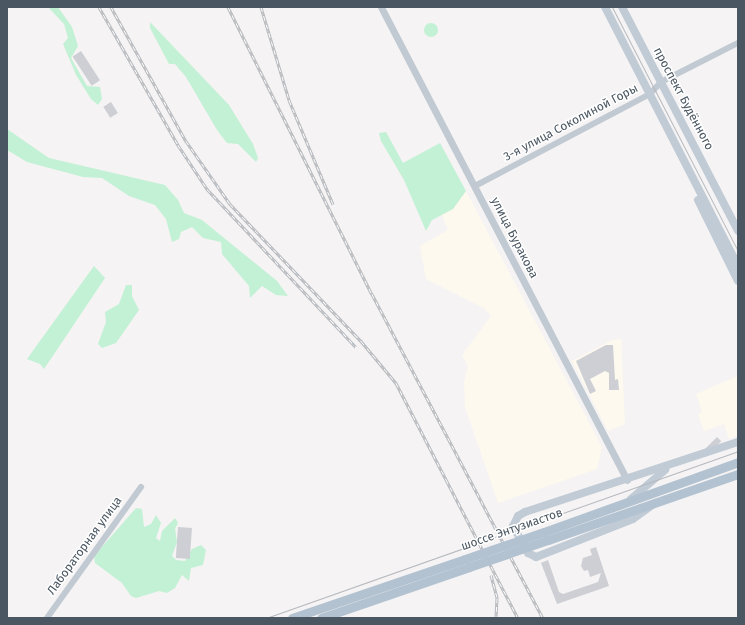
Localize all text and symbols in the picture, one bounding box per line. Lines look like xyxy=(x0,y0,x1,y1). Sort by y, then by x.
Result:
street label: проспект Будённого xyxy=(650,45,716,153)
street label: 3-я улица Соколиной Горы xyxy=(501,81,641,165)
street label: улица Буракова xyxy=(487,195,541,281)
street label: Лабораторная улица xyxy=(45,494,125,598)
street label: шоссе Энтузиастов xyxy=(459,506,565,554)

